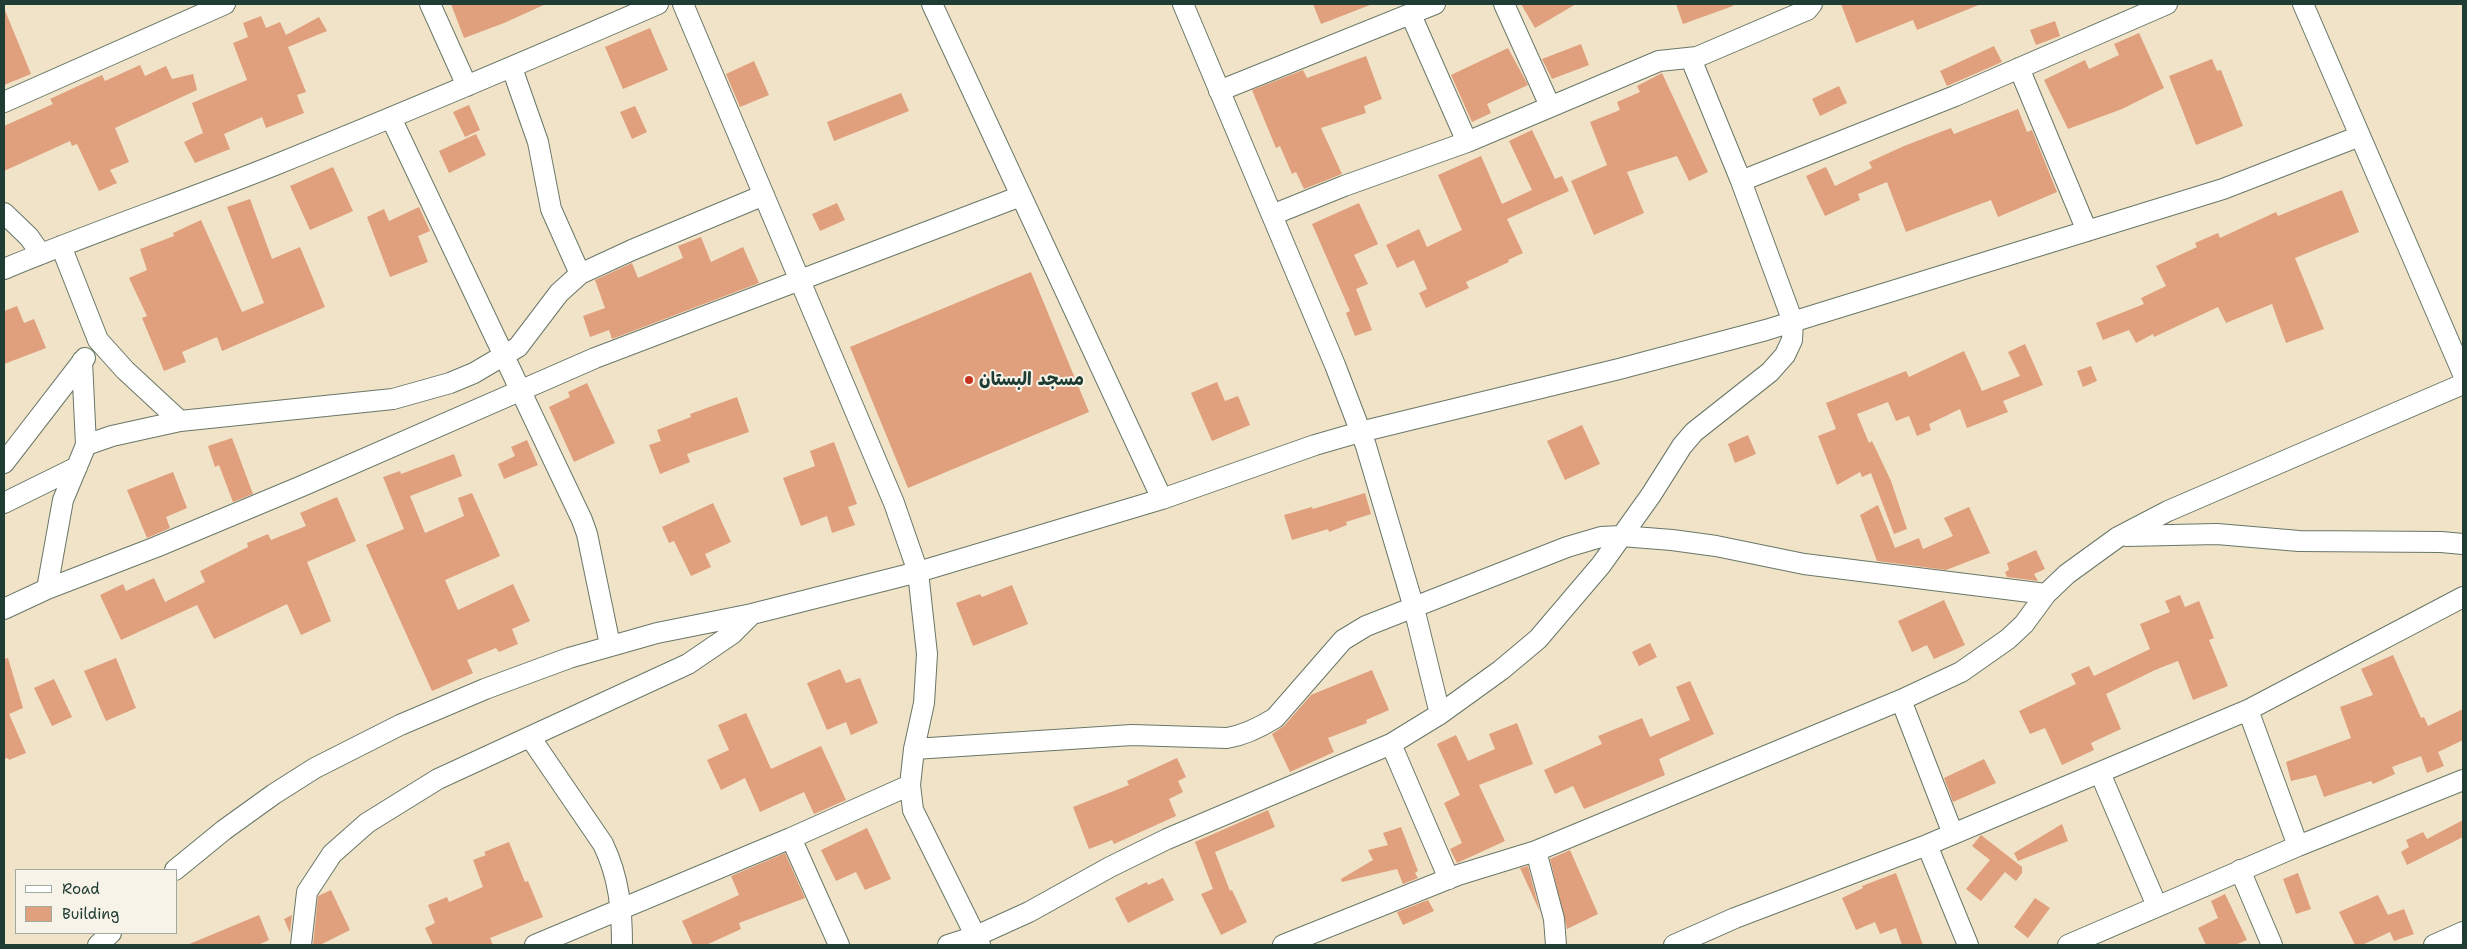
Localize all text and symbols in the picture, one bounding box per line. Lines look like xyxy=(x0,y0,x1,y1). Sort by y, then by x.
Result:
place label: مسجد البستان xyxy=(979,369,1084,391)
marker: مسجد البستان xyxy=(963,374,975,386)
legend xyxy=(15,869,178,934)
text: Road xyxy=(62,879,100,899)
text: Building xyxy=(62,904,119,924)

